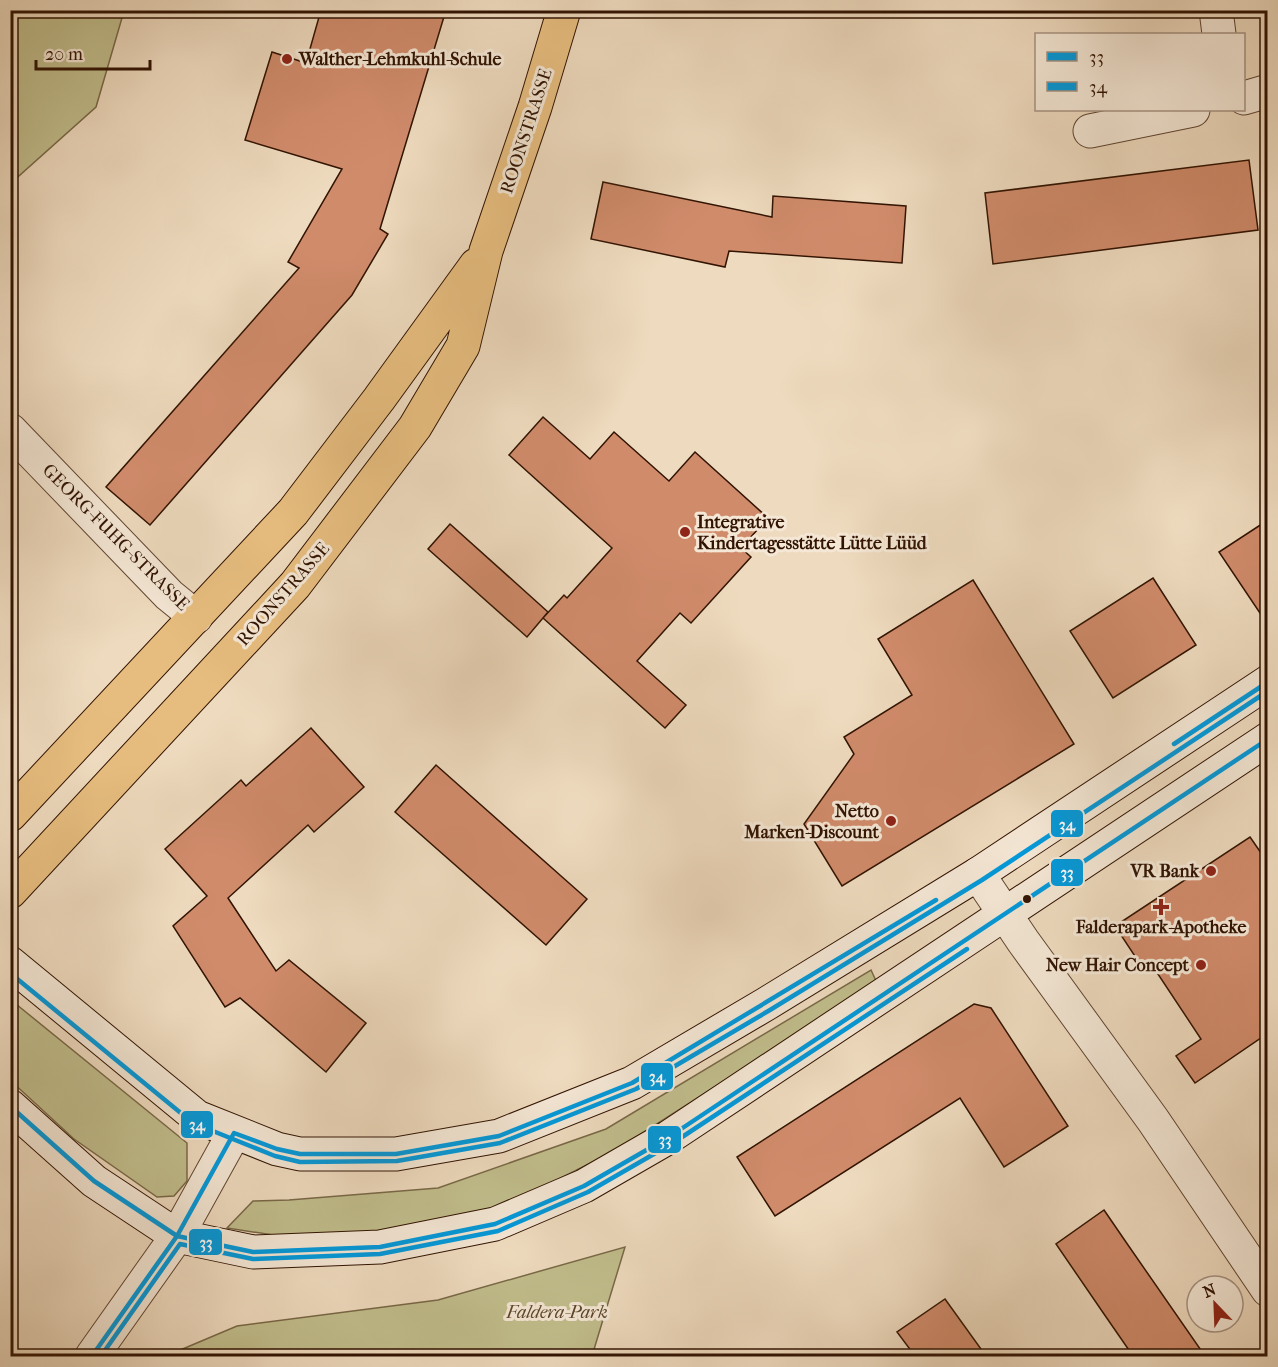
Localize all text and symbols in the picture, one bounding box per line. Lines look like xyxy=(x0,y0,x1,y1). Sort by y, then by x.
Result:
scale bar xyxy=(36,33,150,71)
legend xyxy=(1035,33,1245,111)
text: 20 m xyxy=(45,44,83,65)
text: 33 xyxy=(1089,47,1104,68)
place label: Walther-Lehmkuhl-Schule xyxy=(298,49,501,70)
marker: Walther-Lehmkuhl-Schule xyxy=(280,52,294,66)
street label: ROONSTRASSE xyxy=(496,66,557,196)
text: 34 xyxy=(1089,77,1107,98)
street label: GEORG-FUHG-STRASSE xyxy=(38,460,193,615)
place label: Integrative Kindertagesstätte Lütte Lüüd xyxy=(697,512,928,554)
marker: Integrative Kindertagesstätte Lütte Lüüd xyxy=(678,525,692,539)
street label: ROONSTRASSE xyxy=(233,538,334,650)
place label: Netto Marken-Discount xyxy=(743,801,880,843)
line badge: 34 xyxy=(1050,809,1084,838)
marker: Netto Marken-Discount xyxy=(884,814,898,828)
text: 34 xyxy=(1059,815,1077,835)
line badge: 33 xyxy=(1050,858,1084,887)
place label: VR Bank xyxy=(1130,861,1200,882)
text: 33 xyxy=(1060,863,1074,883)
marker: VR Bank xyxy=(1204,864,1218,878)
unlabelled marker xyxy=(1021,893,1033,905)
marker: Falderapark-Apotheke xyxy=(1154,900,1168,914)
place label: Falderapark-Apotheke xyxy=(1075,917,1246,938)
place label: New Hair Concept xyxy=(1046,955,1190,976)
marker: New Hair Concept xyxy=(1194,958,1208,972)
line badge: 34 xyxy=(640,1062,674,1091)
text: 34 xyxy=(649,1067,667,1087)
line badge: 34 xyxy=(180,1110,214,1139)
text: 34 xyxy=(189,1115,207,1135)
line badge: 33 xyxy=(647,1125,682,1154)
text: 33 xyxy=(658,1130,672,1150)
line badge: 33 xyxy=(188,1228,223,1256)
text: 33 xyxy=(199,1233,213,1253)
north arrow xyxy=(1185,1274,1245,1334)
text: N xyxy=(1200,1279,1219,1302)
park label: Faldera-Park xyxy=(505,1302,608,1323)

